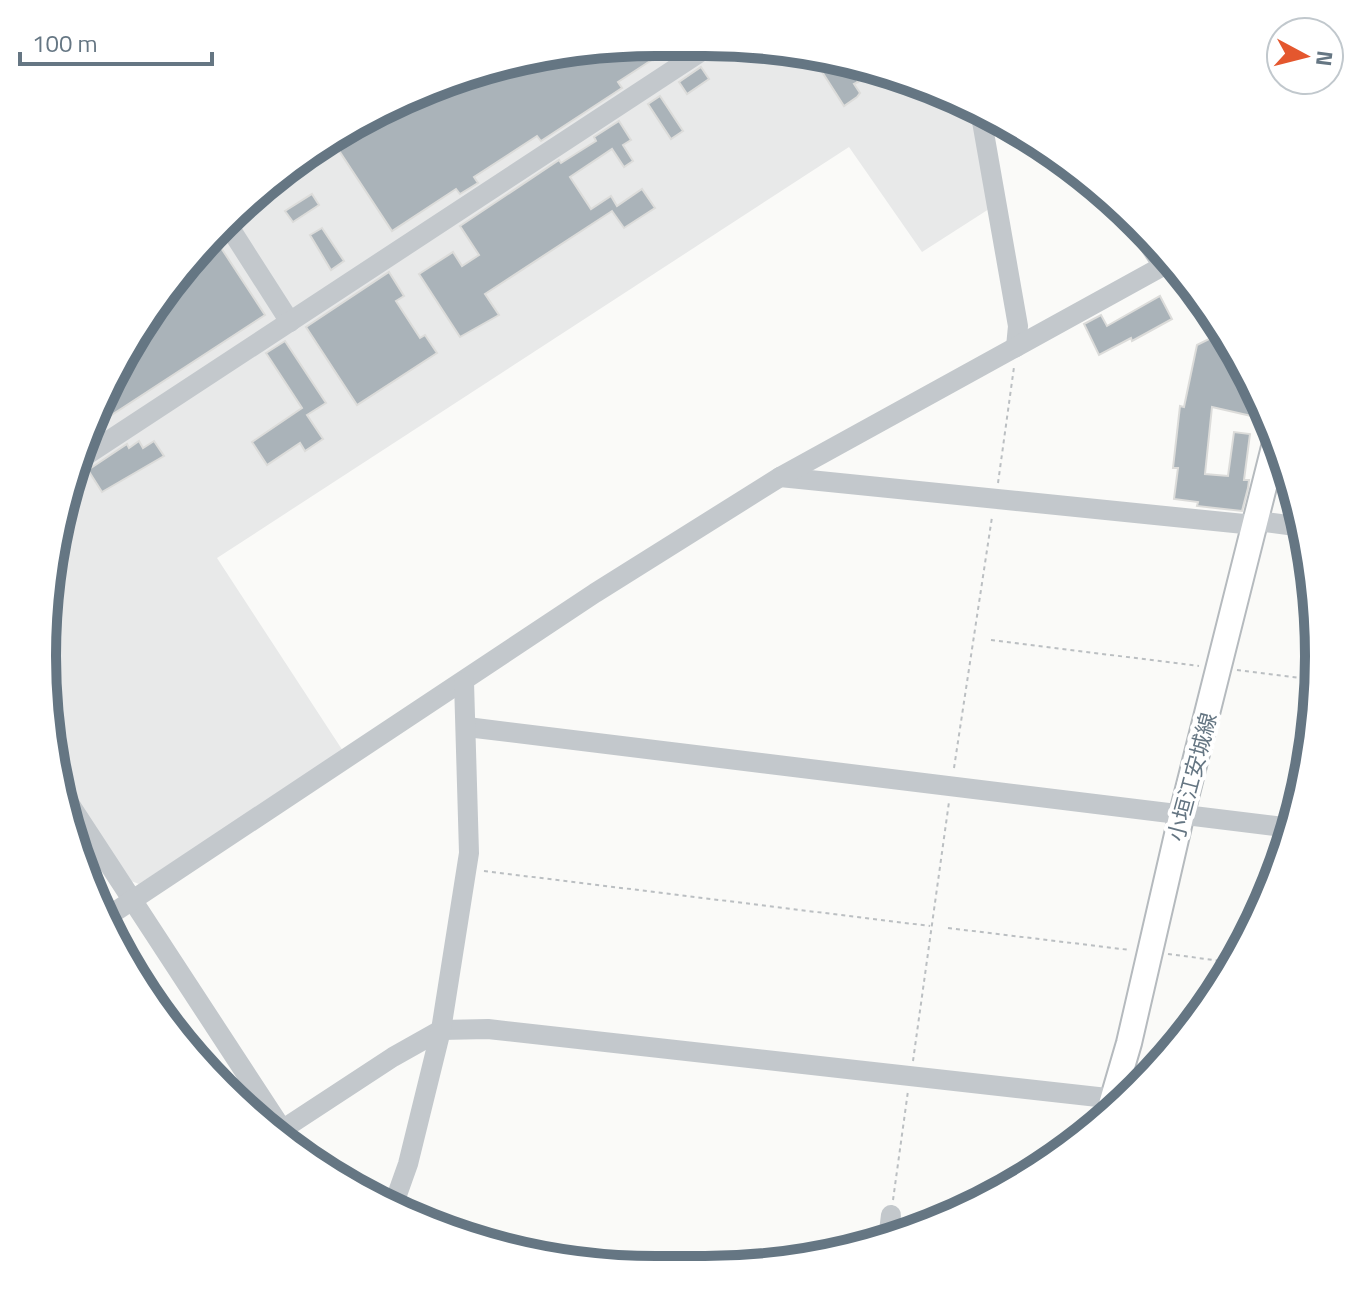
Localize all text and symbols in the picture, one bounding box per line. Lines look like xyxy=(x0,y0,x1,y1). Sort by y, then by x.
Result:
scale bar xyxy=(20,16,212,66)
north arrow xyxy=(1265,16,1345,96)
text: 100 m xyxy=(32,25,98,61)
text: N xyxy=(1307,49,1343,68)
street label: 小垣江安城線 xyxy=(1158,709,1226,845)

